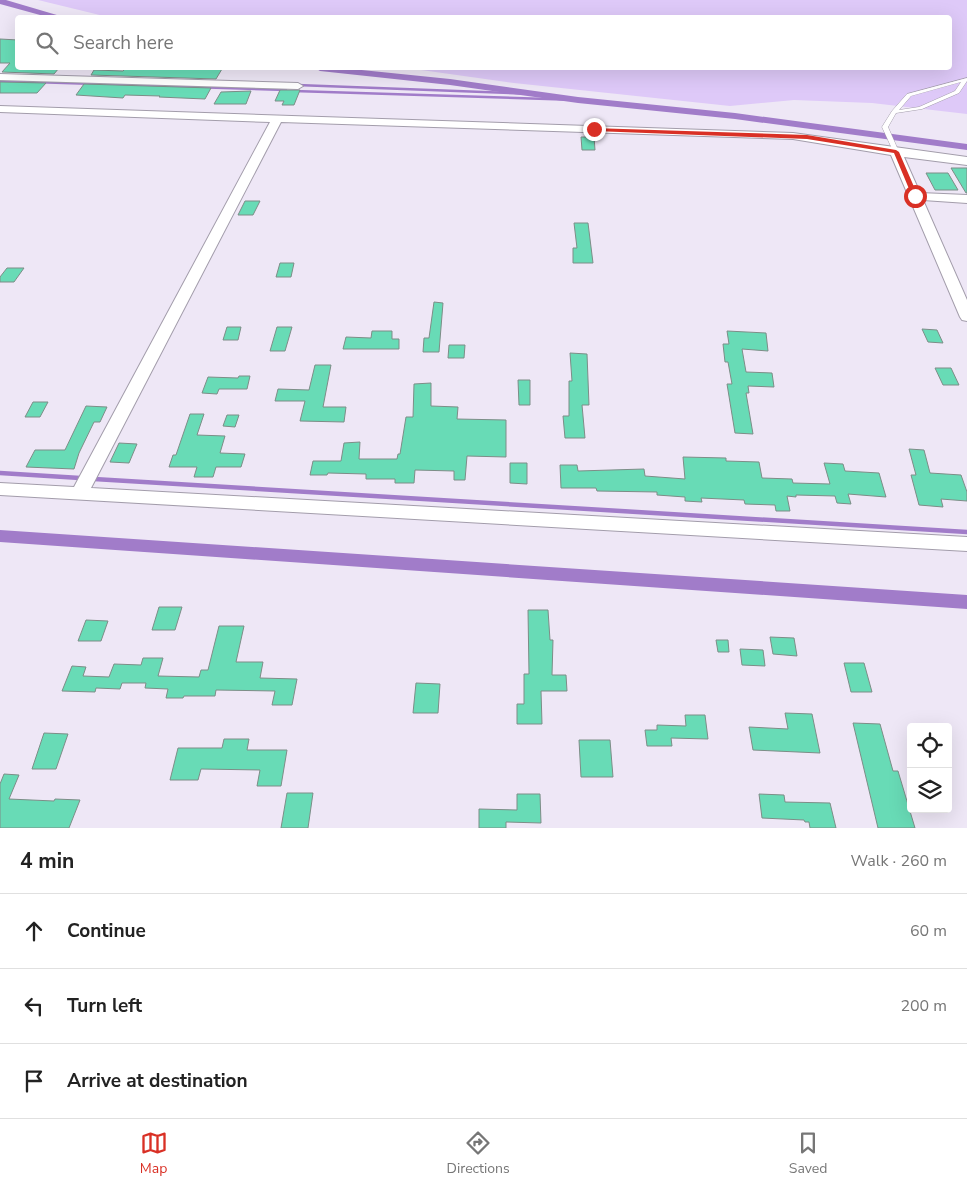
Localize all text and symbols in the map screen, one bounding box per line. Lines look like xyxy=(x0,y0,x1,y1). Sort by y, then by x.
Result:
search box xyxy=(15,15,952,70)
icon: search xyxy=(33,29,61,57)
text: Search here xyxy=(73,30,174,56)
route end xyxy=(583,118,606,141)
route start xyxy=(904,185,927,208)
map controls xyxy=(907,723,952,813)
button: locate xyxy=(907,723,952,768)
button: layers xyxy=(907,768,952,813)
text: 4 min xyxy=(20,847,74,875)
text: Walk · 260 m xyxy=(851,850,947,872)
icon: ahead xyxy=(20,917,48,945)
text: Continue xyxy=(67,918,146,944)
text: 60 m xyxy=(910,920,947,942)
icon: left xyxy=(20,992,48,1020)
text: Turn left xyxy=(67,993,142,1019)
text: 200 m xyxy=(900,995,947,1017)
icon: arrive xyxy=(20,1067,48,1095)
text: Arrive at destination xyxy=(67,1068,248,1094)
tab: Map xyxy=(140,1129,168,1178)
tab: Directions xyxy=(447,1129,510,1178)
tab: Saved xyxy=(789,1129,827,1178)

